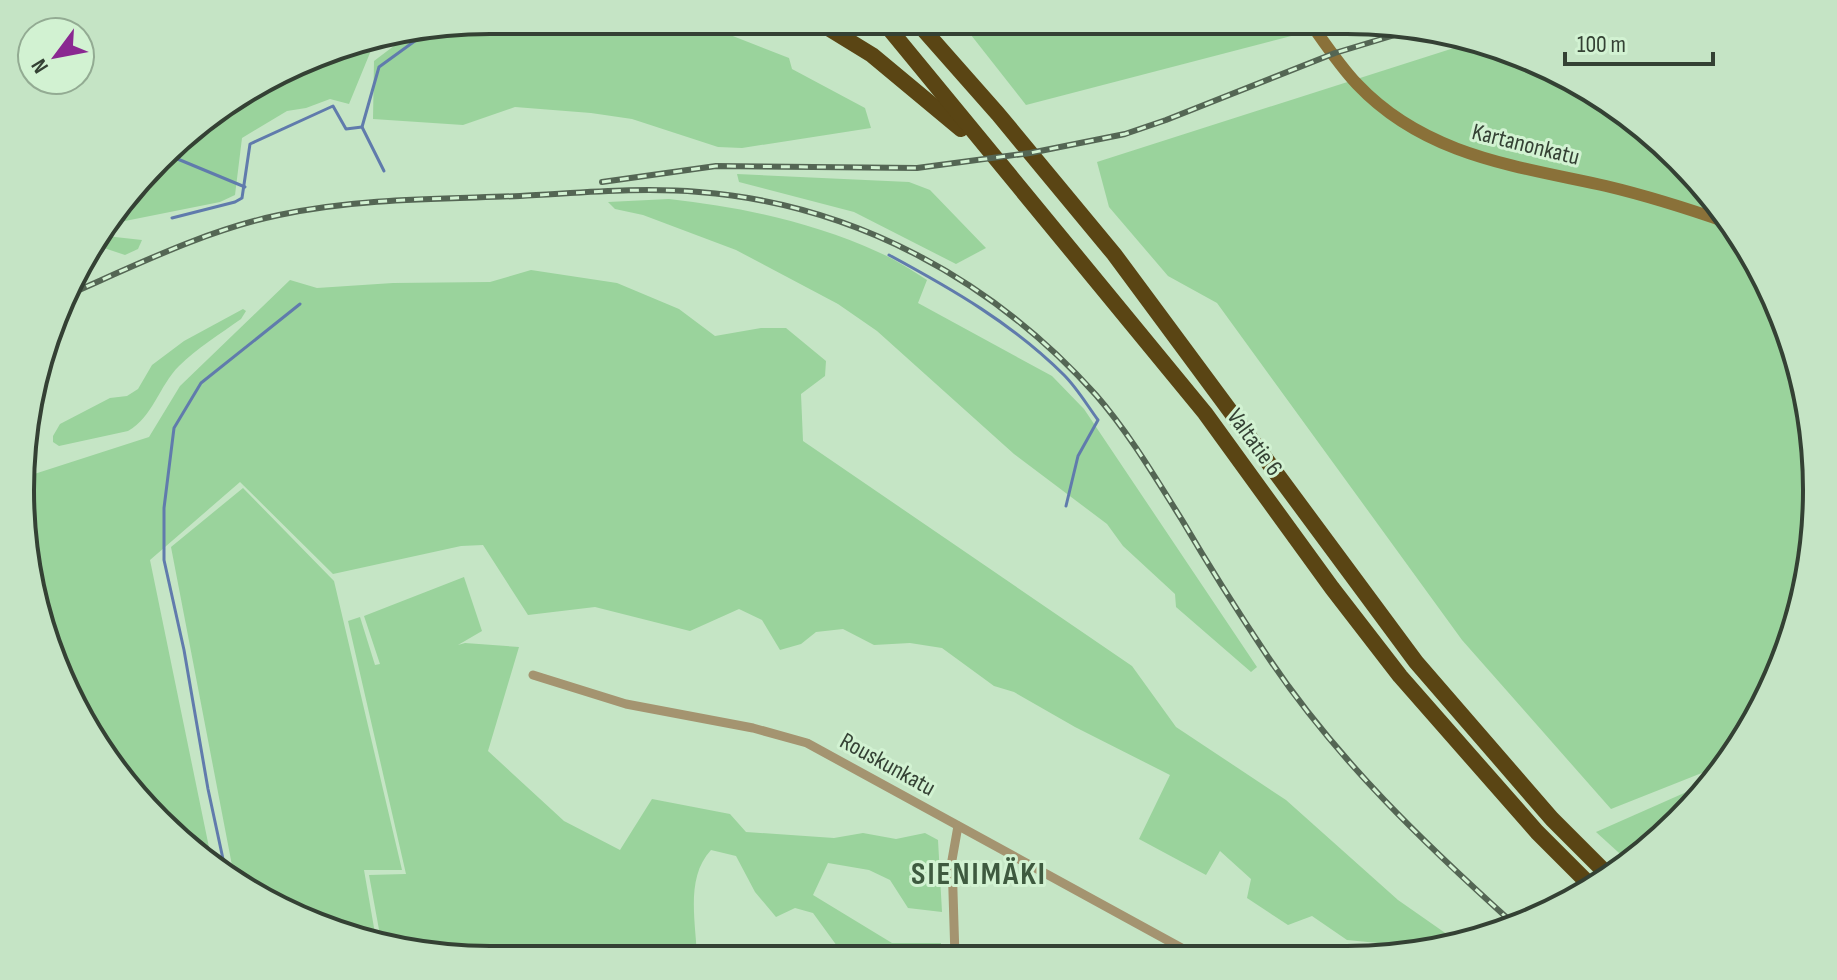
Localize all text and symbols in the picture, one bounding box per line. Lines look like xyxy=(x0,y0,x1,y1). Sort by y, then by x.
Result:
north arrow xyxy=(16,16,96,96)
scale bar xyxy=(1565,16,1713,66)
text: 100 m xyxy=(1577,30,1626,59)
text: N xyxy=(26,54,55,78)
street label: Kartanonkatu xyxy=(1469,117,1583,172)
street label: Valtatie 6 xyxy=(1221,403,1289,482)
street label: Rouskunkatu xyxy=(835,726,941,802)
district label: SIENIMÄKI xyxy=(911,855,1047,894)

